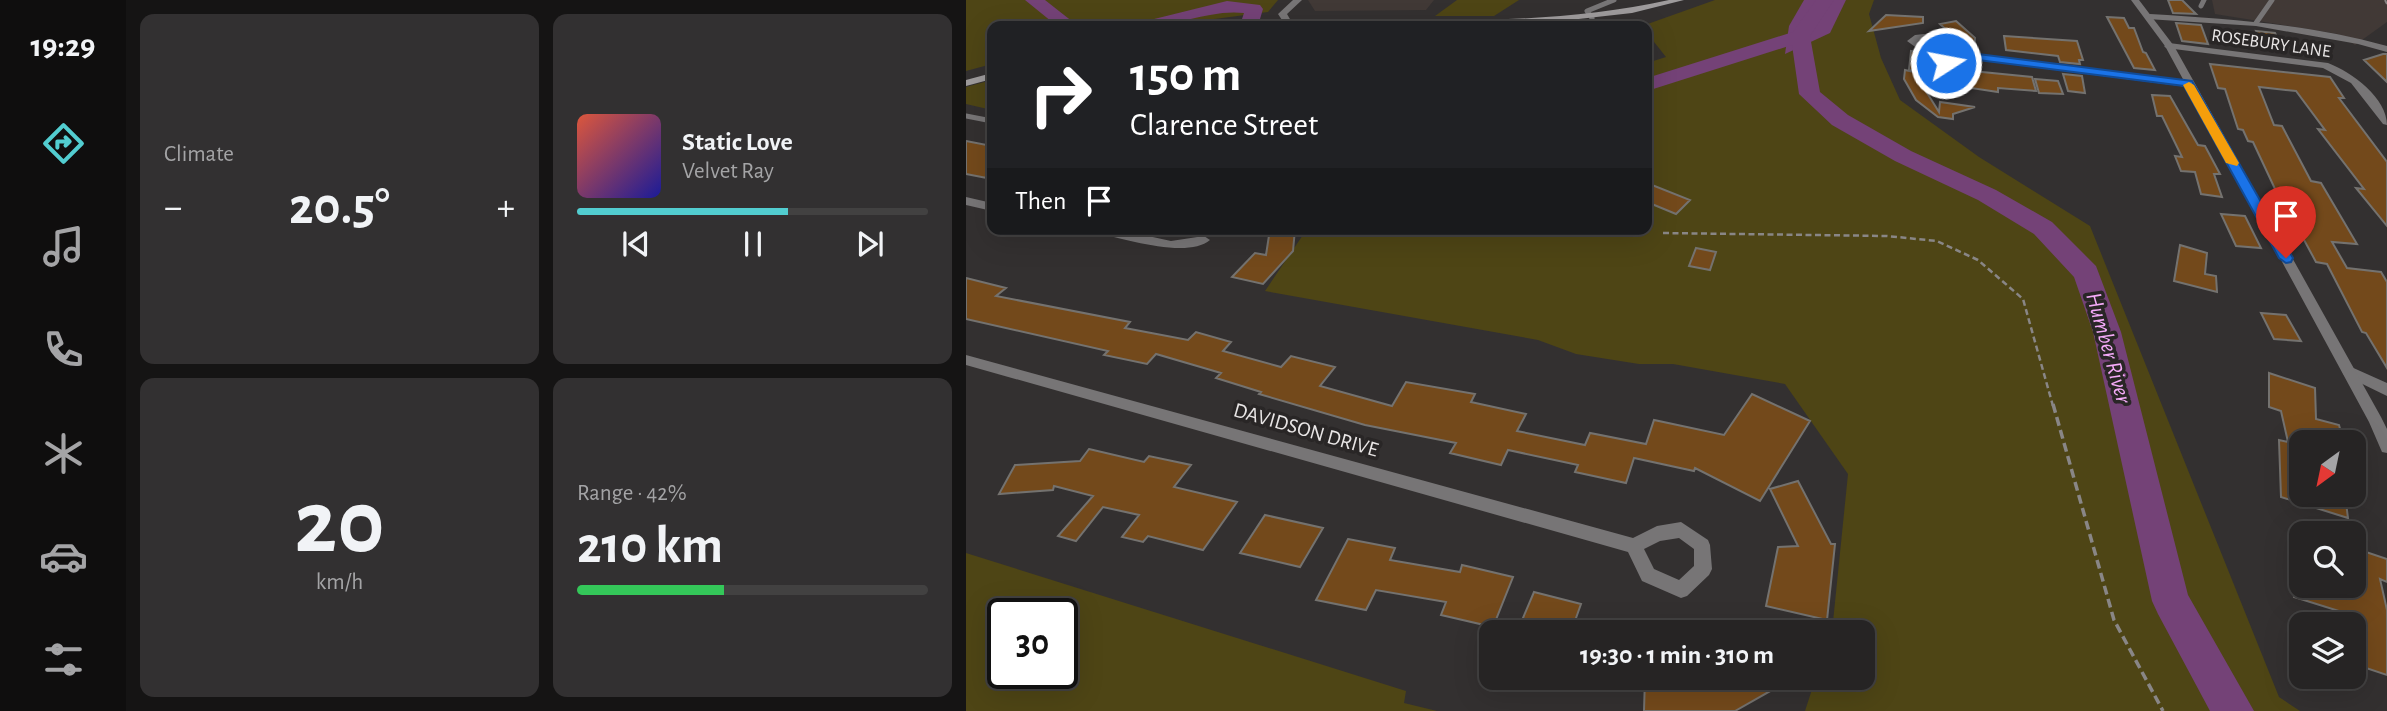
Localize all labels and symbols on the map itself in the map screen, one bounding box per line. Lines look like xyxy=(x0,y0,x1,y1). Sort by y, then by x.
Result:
position arrow xyxy=(1909,26,1983,100)
street label: ROSEBURY LANE xyxy=(2210,27,2332,61)
pin xyxy=(2256,186,2316,258)
water label: Humber River xyxy=(2081,290,2135,407)
street label: DAVIDSON DRIVE xyxy=(1231,399,1381,461)
north arrow xyxy=(2289,430,2366,508)
speed limit sign: 30 xyxy=(987,598,1078,689)

